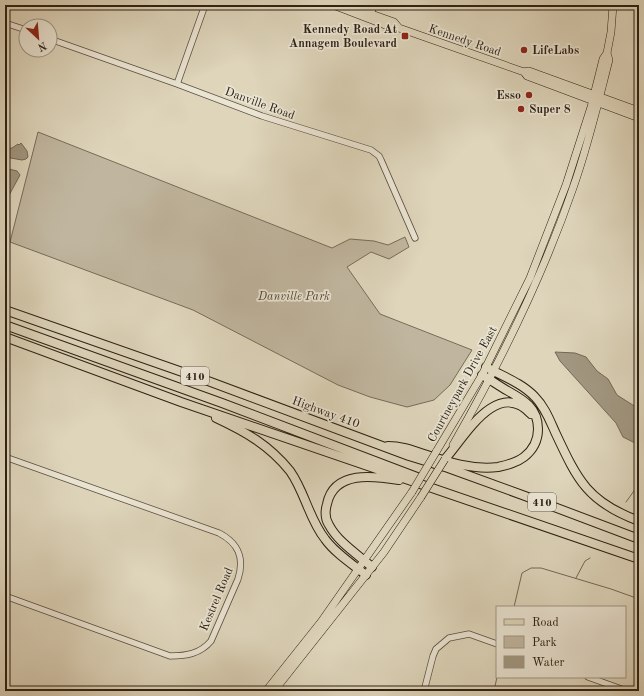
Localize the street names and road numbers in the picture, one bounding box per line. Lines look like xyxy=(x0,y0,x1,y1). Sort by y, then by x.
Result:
street label: Kennedy Road xyxy=(427,23,502,59)
street label: Danville Road xyxy=(223,86,296,122)
street label: Courtneypark Drive East xyxy=(426,325,500,444)
road number: 410 xyxy=(181,367,209,385)
street label: Highway 410 xyxy=(290,395,361,431)
road number: 410 xyxy=(528,493,556,511)
street label: Kestrel Road xyxy=(198,566,236,633)

